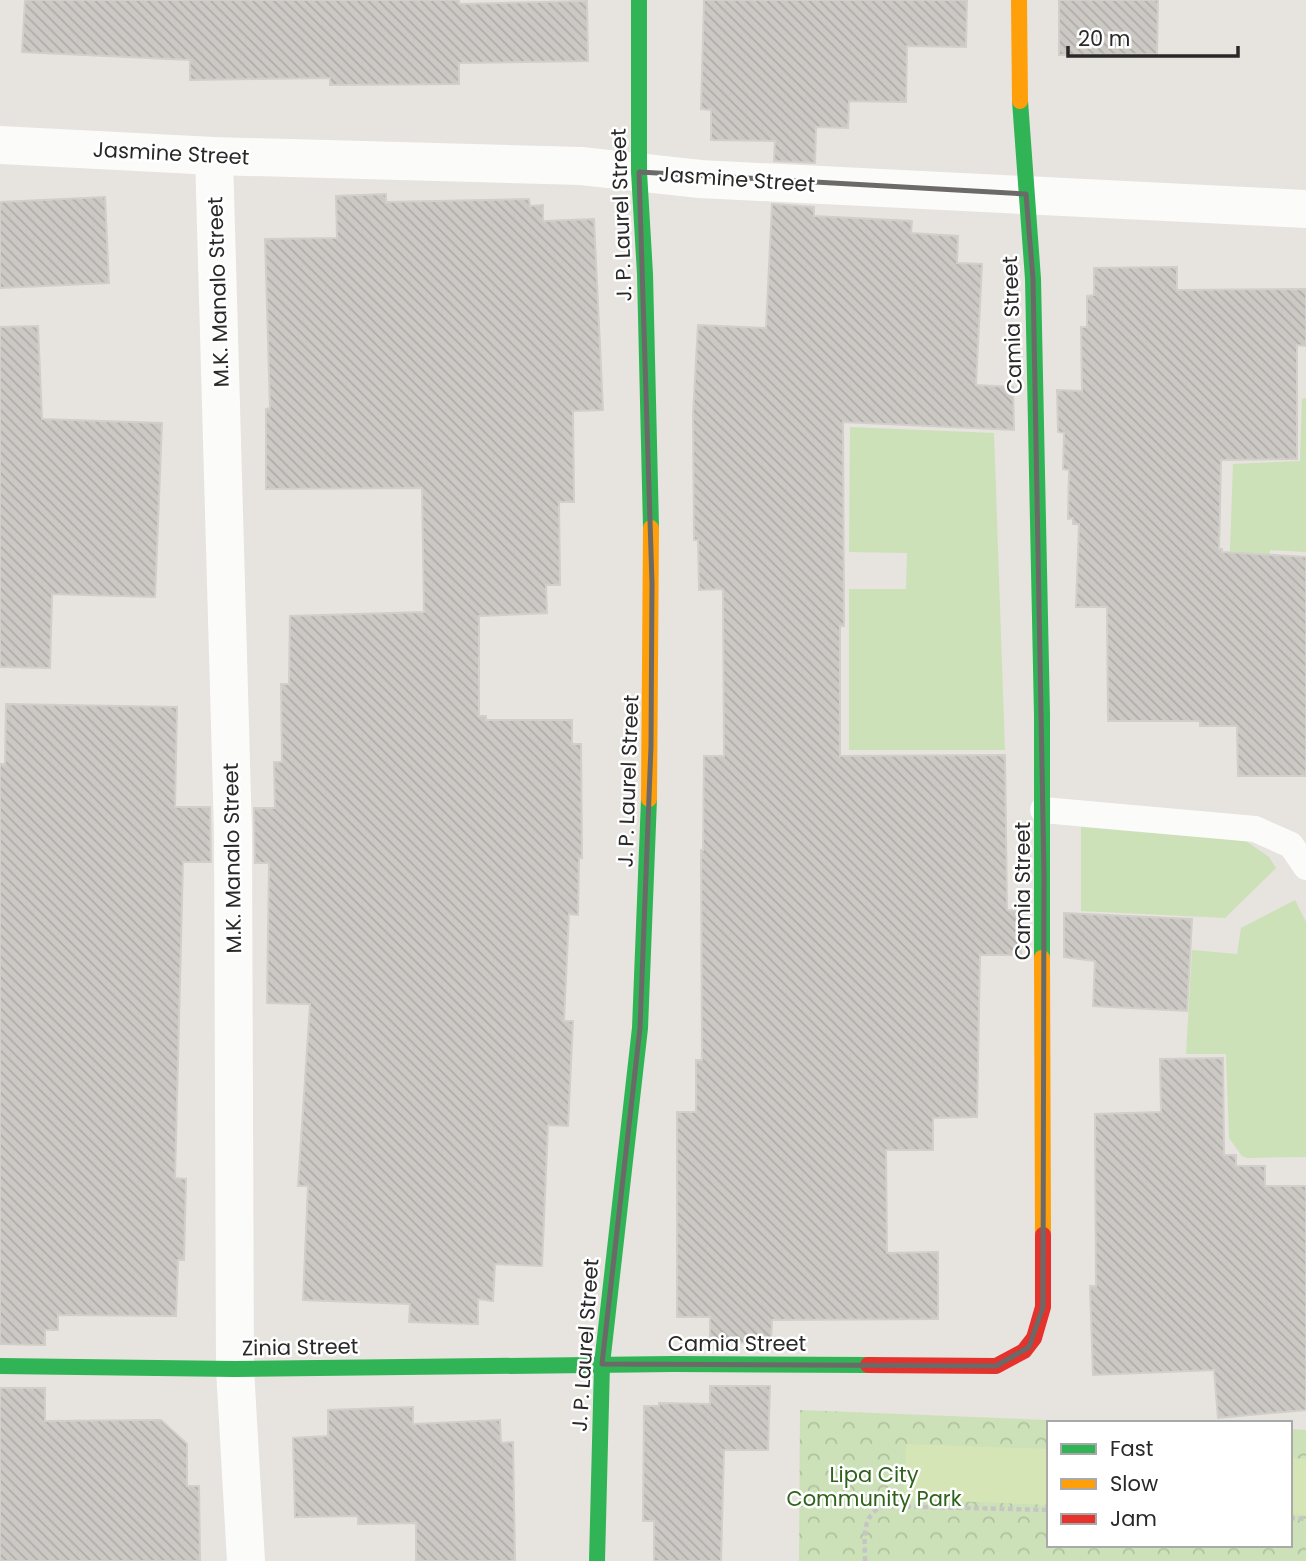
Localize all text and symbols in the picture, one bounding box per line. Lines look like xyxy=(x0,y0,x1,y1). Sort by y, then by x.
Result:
scale bar xyxy=(1068,14,1238,58)
text: 20 m xyxy=(1078,24,1131,53)
street label: J. P. Laurel Street xyxy=(603,128,639,302)
street label: Jasmine Street xyxy=(92,134,250,172)
street label: Jasmine Street xyxy=(658,159,816,199)
street label: M.K. Manalo Street xyxy=(200,196,236,388)
street label: Camia Street xyxy=(995,255,1029,395)
street label: J. P. Laurel Street xyxy=(610,694,646,868)
street label: M.K. Manalo Street xyxy=(216,762,248,954)
street label: Camia Street xyxy=(1008,822,1037,960)
street label: J. P. Laurel Street xyxy=(564,1258,606,1432)
street label: Camia Street xyxy=(668,1329,806,1358)
street label: Zinia Street xyxy=(242,1331,358,1363)
legend xyxy=(1047,1421,1292,1547)
text: Fast xyxy=(1110,1434,1153,1463)
park label: Lipa City Community Park xyxy=(786,1460,962,1513)
text: Slow xyxy=(1110,1469,1158,1498)
text: Jam xyxy=(1110,1504,1157,1533)

